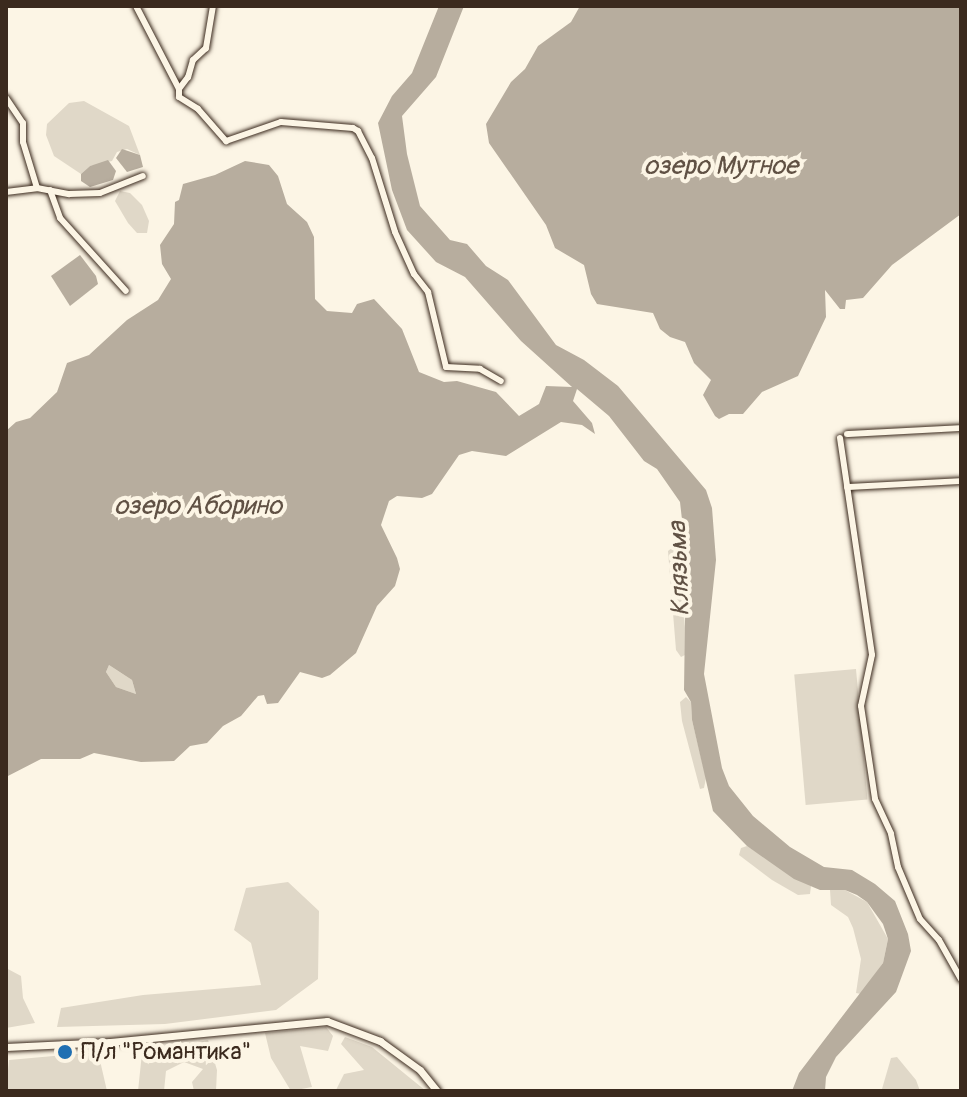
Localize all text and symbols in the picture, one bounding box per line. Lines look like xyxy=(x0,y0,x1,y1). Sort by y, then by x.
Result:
water label: озеро Мутное xyxy=(644,151,798,183)
water label: озеро Аборино xyxy=(114,491,282,523)
water label: Клязьма xyxy=(663,521,697,617)
place label: П/л "Романтика" xyxy=(81,1038,251,1066)
marker: П/л "Романтика" xyxy=(56,1043,74,1061)

